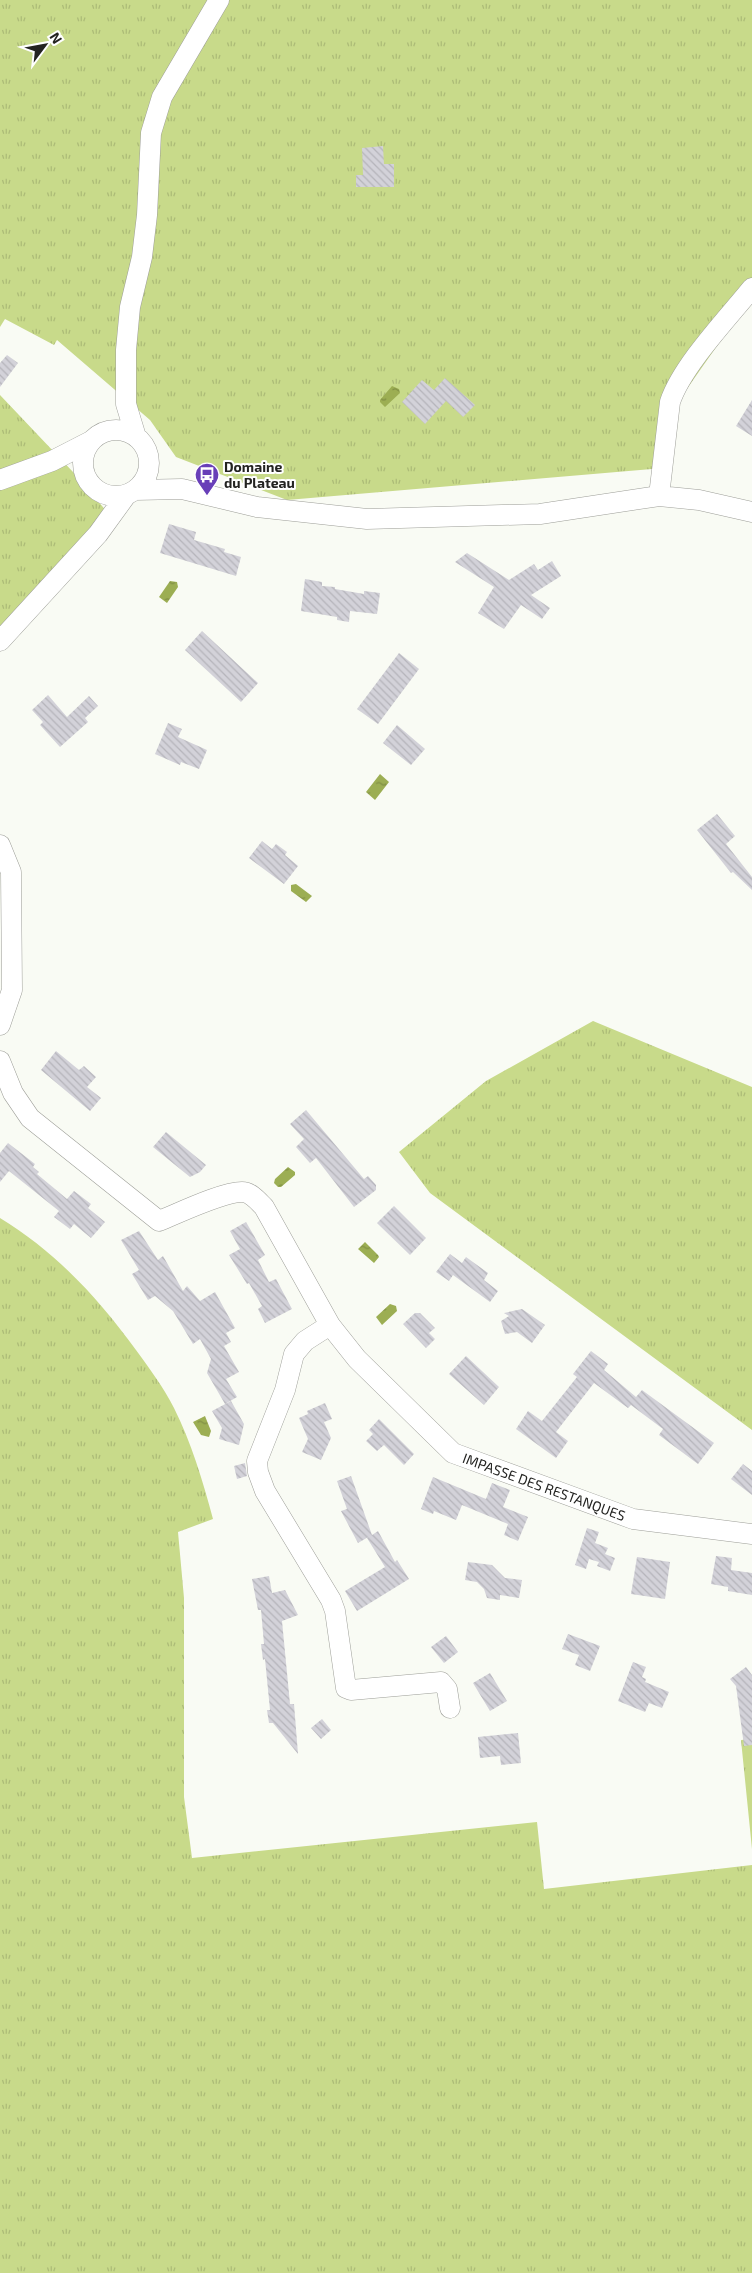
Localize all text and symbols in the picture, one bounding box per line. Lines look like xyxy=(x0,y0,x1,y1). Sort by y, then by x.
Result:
north arrow xyxy=(20,20,70,70)
text: N xyxy=(47,29,66,47)
place label: Domaine du Plateau xyxy=(224,458,295,491)
bus stop icon: Domaine du Plateau xyxy=(194,462,220,496)
street label: IMPASSE DES RESTANQUES xyxy=(461,1449,628,1524)

